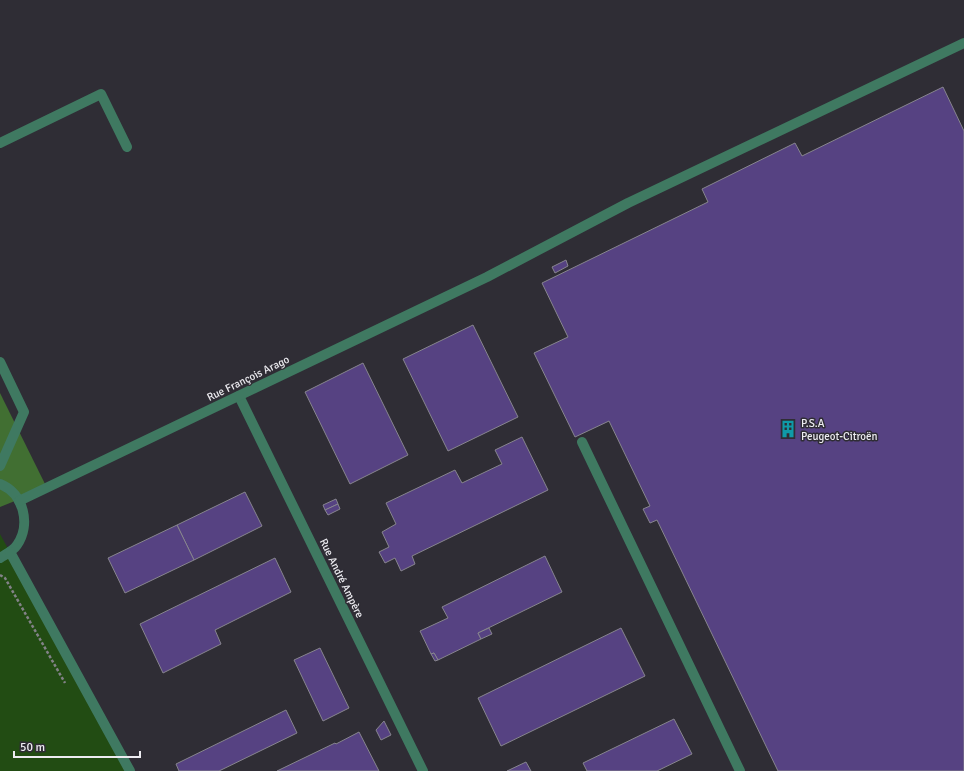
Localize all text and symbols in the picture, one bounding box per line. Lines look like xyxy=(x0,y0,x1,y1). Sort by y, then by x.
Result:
street label: Rue François Arago xyxy=(205,353,292,404)
place label: P.S.A Peugeot-Citroën xyxy=(801,417,878,443)
building icon: P.S.A Peugeot-Citroën xyxy=(778,419,798,439)
street label: Rue André Ampère xyxy=(317,536,366,620)
scale bar xyxy=(14,733,140,759)
text: 50 m xyxy=(20,740,45,755)

